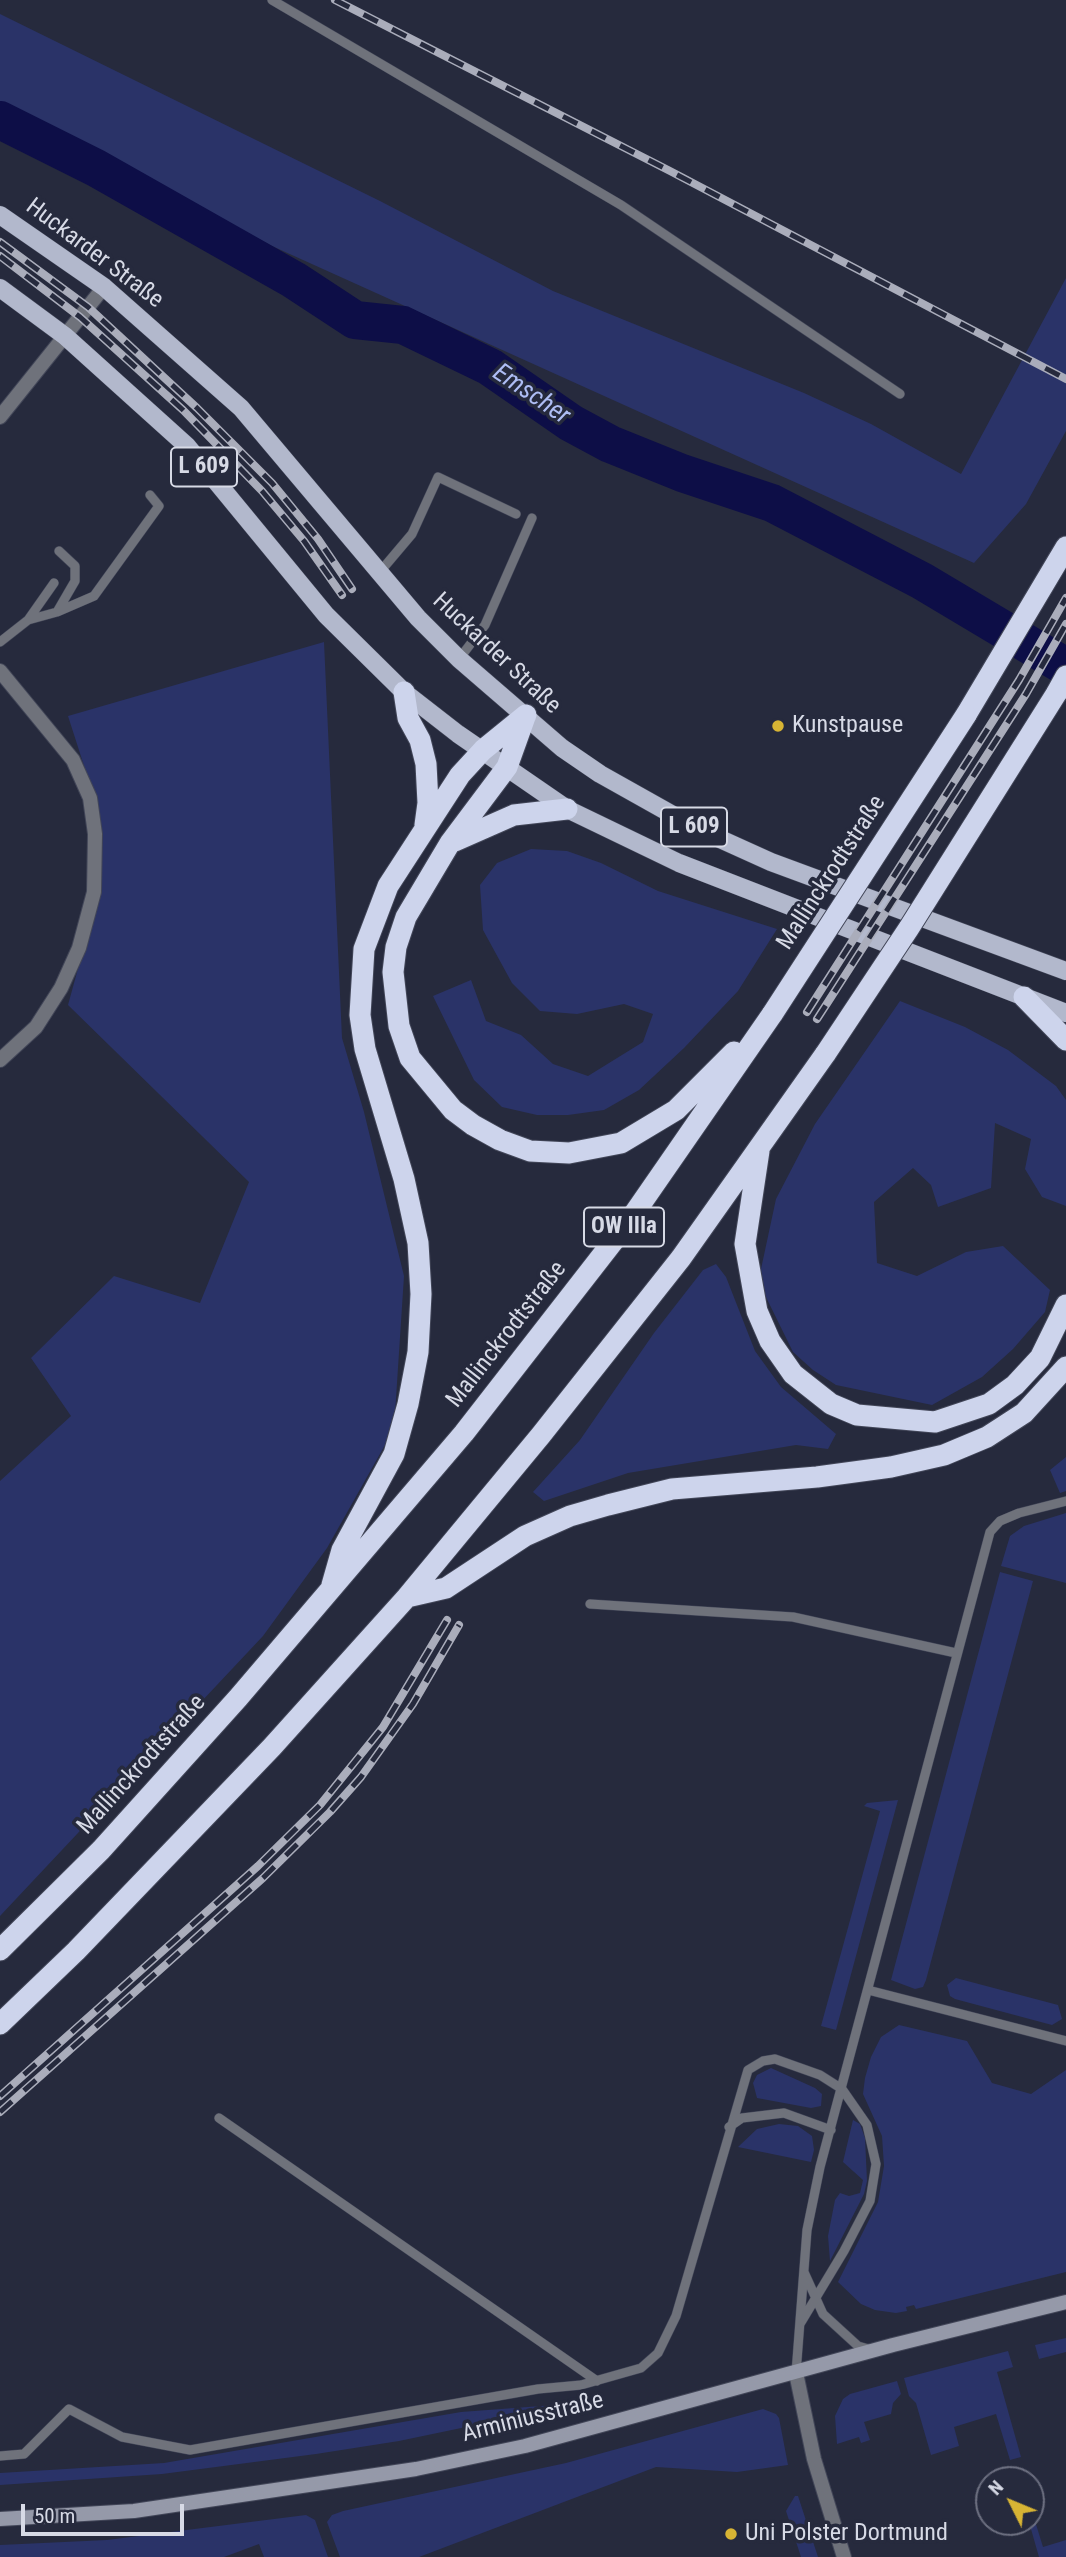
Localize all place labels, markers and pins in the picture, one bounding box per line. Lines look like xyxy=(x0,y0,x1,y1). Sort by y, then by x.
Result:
place label: Kunstpause xyxy=(792,712,903,740)
marker: Kunstpause xyxy=(770,718,786,734)
place label: Uni Polster Dortmund xyxy=(745,2520,948,2548)
marker: Uni Polster Dortmund xyxy=(723,2526,739,2542)

